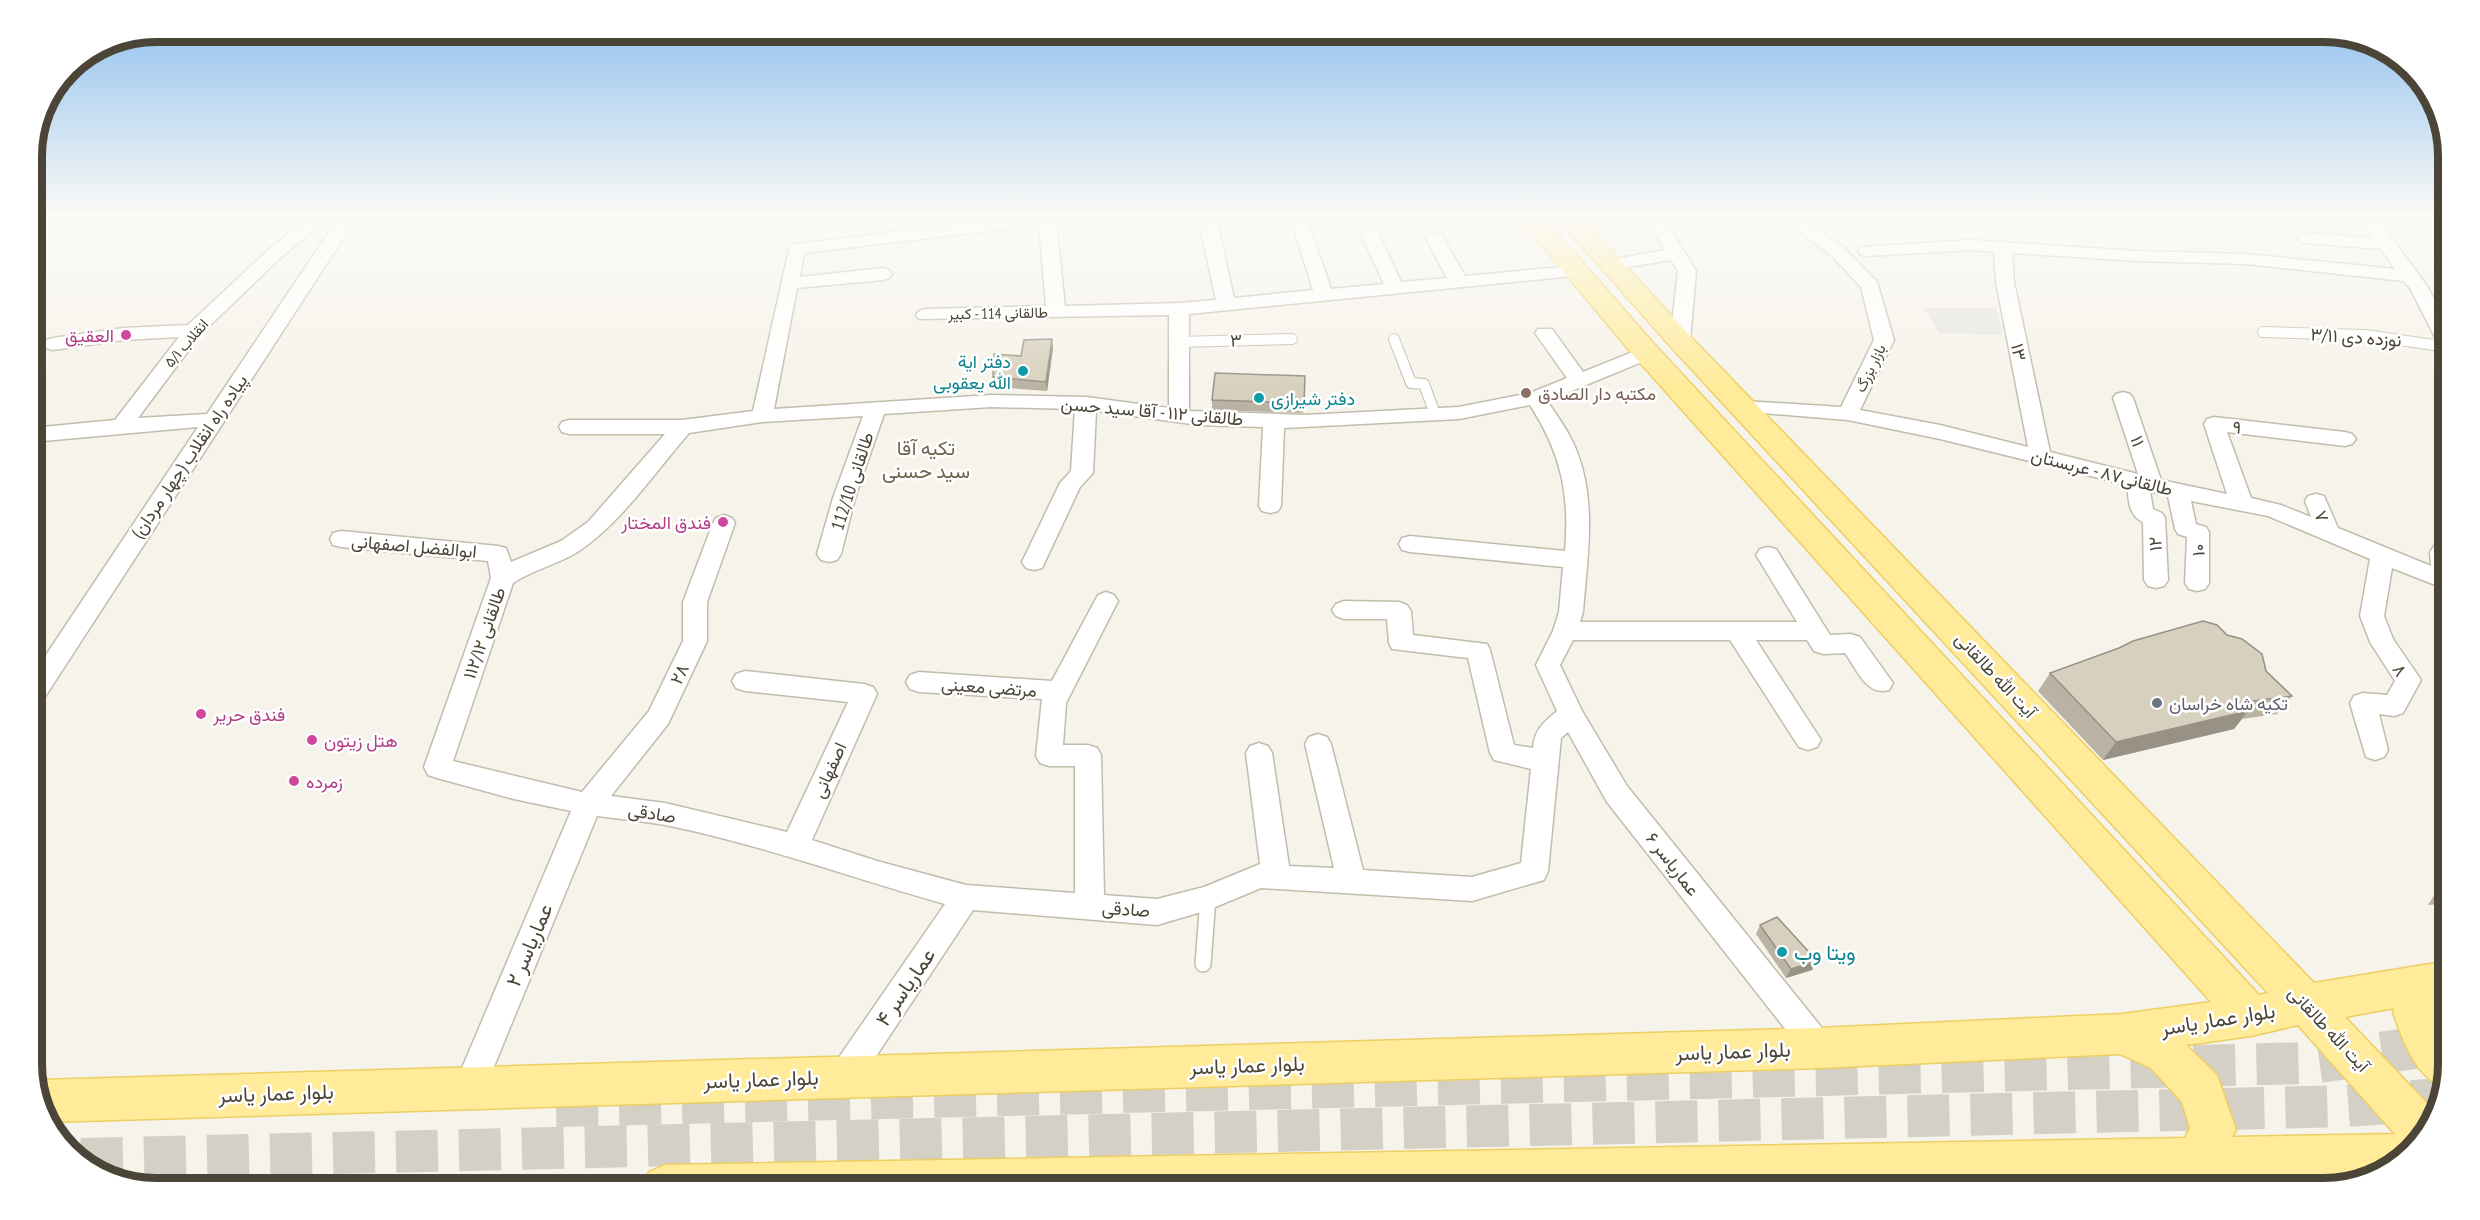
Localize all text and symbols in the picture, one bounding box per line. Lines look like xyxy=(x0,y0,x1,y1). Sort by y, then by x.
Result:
street label: طالقانی 114 - کبیر xyxy=(947,303,1048,324)
street label: انقلاب ۵/۱ xyxy=(160,315,212,371)
street label: نوزده دی ۳/۱۱ xyxy=(2310,322,2402,352)
place label: العقیق xyxy=(65,324,114,347)
marker: العقیق xyxy=(119,328,133,342)
street label: ۳ xyxy=(1230,328,1242,352)
street label: بازار بزرگ xyxy=(1850,341,1890,395)
street label: ۱۳ xyxy=(2006,341,2032,363)
place label: دفتر ایة الله یعقوبی xyxy=(933,350,1011,394)
marker: دفتر ایة الله یعقوبی xyxy=(1016,364,1030,378)
street label: پیاده راه انقلاب (چهار مردان) xyxy=(126,370,253,543)
place label: مکتبه دار الصادق xyxy=(1538,382,1656,405)
marker: مکتبه دار الصادق xyxy=(1519,386,1533,400)
place label: دفتر شیرازی xyxy=(1271,387,1355,410)
marker: دفتر شیرازی xyxy=(1252,391,1266,405)
street label: طالقانی ۱۱۲ - آقا سید حسن xyxy=(1060,392,1244,430)
street label: ۹ xyxy=(2231,415,2243,439)
street label: طالقانی 112/10 xyxy=(825,429,879,533)
street label: ۱۱ xyxy=(2125,432,2151,450)
district label: تکیه آقا سید حسنی xyxy=(882,435,970,484)
street label: طالقانی۸۷ - عربستان xyxy=(2029,443,2175,501)
street label: ۷ xyxy=(2309,507,2335,525)
place label: فندق المختار xyxy=(620,511,711,534)
marker: فندق المختار xyxy=(716,515,730,529)
street label: ابوالفضل اصفهانی xyxy=(350,529,478,563)
street label: ۱۲ xyxy=(2143,536,2167,552)
street label: ۱۰ xyxy=(2186,543,2210,557)
street label: طالقانی ۱۱۲/۱۲ xyxy=(458,584,510,682)
street label: آیت الله طالقانی xyxy=(1950,627,2043,724)
street label: ۸ xyxy=(2387,659,2413,681)
street label: ۲۸ xyxy=(664,660,694,688)
street label: مرتضی معینی xyxy=(940,672,1038,702)
place label: تکیه شاه خراسان xyxy=(2169,692,2288,715)
marker: تکیه شاه خراسان xyxy=(2150,696,2164,710)
place label: فندق حرير xyxy=(212,703,285,726)
marker: فندق حرير xyxy=(194,707,208,721)
place label: هتل زیتون xyxy=(324,729,398,752)
marker: هتل زیتون xyxy=(305,733,319,747)
street label: اصفهانی xyxy=(807,739,851,801)
place label: زمرده xyxy=(306,770,343,793)
marker: زمرده xyxy=(287,774,301,788)
street label: صادقی xyxy=(626,798,678,828)
street label: عماریاسر ۶ xyxy=(1641,828,1705,900)
street label: صادقی xyxy=(1101,896,1151,922)
street label: عماریاسر ۲ xyxy=(499,899,559,991)
place label: ویتا وب xyxy=(1794,939,1856,966)
street label: عماریاسر ۴ xyxy=(869,943,941,1031)
marker: ویتا وب xyxy=(1775,945,1789,959)
street label: آیت الله طالقانی xyxy=(2283,981,2376,1078)
street label: بلوار عمار یاسر xyxy=(2158,997,2277,1042)
street label: بلوار عمار یاسر xyxy=(1674,1035,1791,1067)
street label: بلوار عمار یاسر xyxy=(1188,1049,1305,1081)
street label: بلوار عمار یاسر xyxy=(702,1063,819,1095)
street label: بلوار عمار یاسر xyxy=(217,1077,334,1109)

